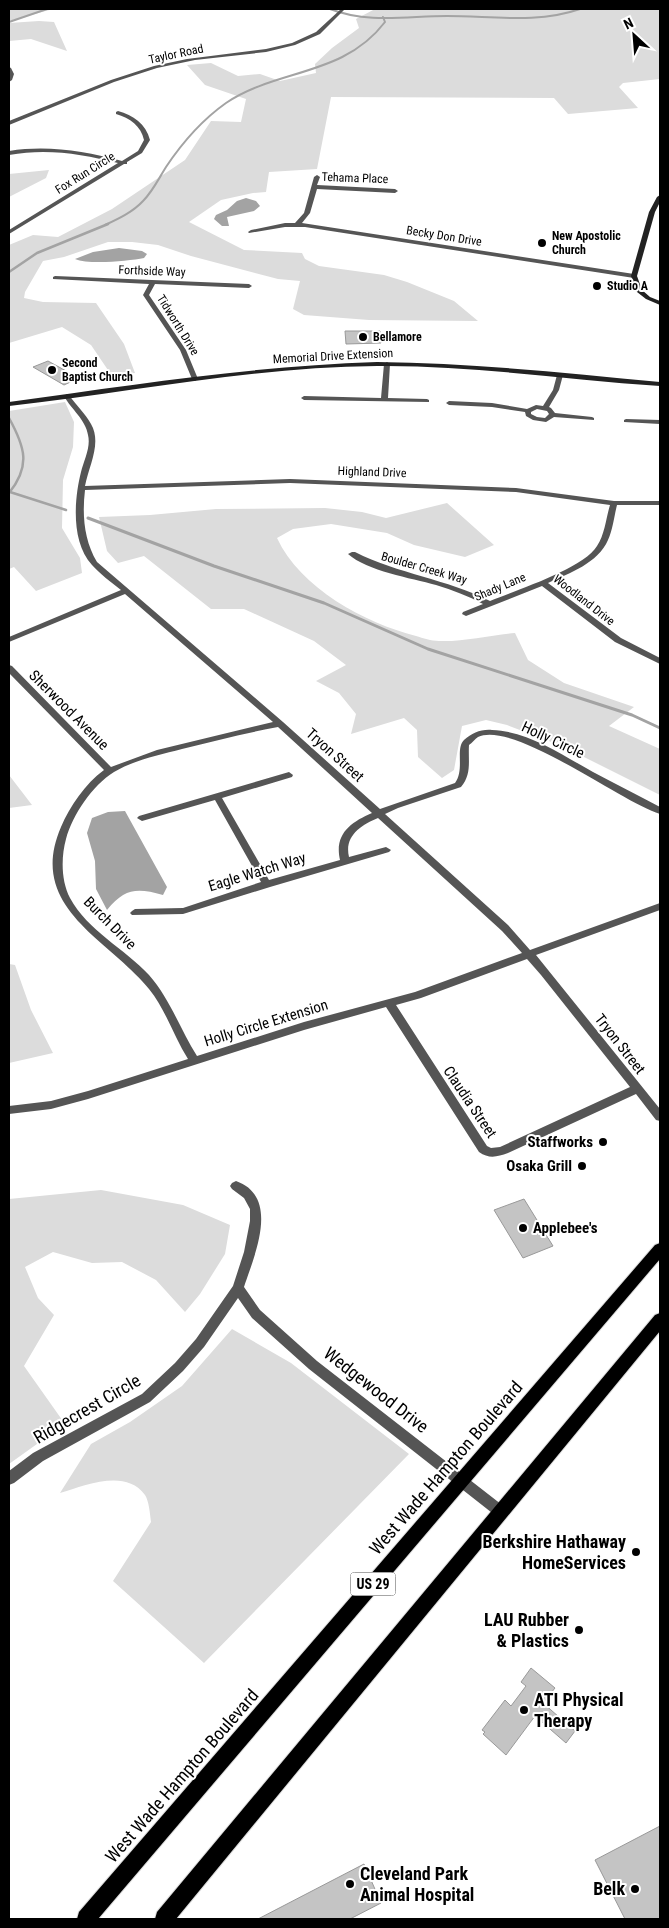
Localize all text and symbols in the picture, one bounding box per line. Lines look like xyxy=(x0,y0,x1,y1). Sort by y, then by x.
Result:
north arrow xyxy=(609,10,659,60)
text: N xyxy=(621,14,636,32)
street label: Taylor Road xyxy=(147,41,205,67)
street label: Fox Run Circle xyxy=(53,149,118,197)
street label: Tehama Place xyxy=(321,170,389,186)
street label: Becky Don Drive xyxy=(405,223,483,249)
place label: New Apostolic Church xyxy=(552,229,621,257)
marker: New Apostolic Church xyxy=(536,237,548,249)
street label: Forthside Way xyxy=(118,263,186,279)
place label: Studio A xyxy=(607,279,649,293)
marker: Studio A xyxy=(591,280,603,292)
street label: Tidworth Drive xyxy=(154,292,202,358)
place label: Bellamore xyxy=(373,330,422,344)
marker: Bellamore xyxy=(357,331,369,343)
street label: Memorial Drive Extension xyxy=(273,346,394,366)
place label: Second Baptist Church xyxy=(62,356,133,384)
marker: Second Baptist Church xyxy=(46,364,58,376)
street label: Highland Drive xyxy=(337,464,407,480)
street label: Boulder Creek Way xyxy=(380,549,468,587)
street label: Shady Lane xyxy=(472,570,528,604)
street label: Woodland Drive xyxy=(551,572,618,629)
street label: Sherwood Avenue xyxy=(25,666,113,754)
street label: Holly Circle xyxy=(519,718,587,762)
street label: Tryon Street xyxy=(302,724,368,786)
street label: Eagle Watch Way xyxy=(206,849,308,895)
street label: Burch Drive xyxy=(80,893,140,953)
street label: Holly Circle Extension xyxy=(202,996,330,1050)
street label: Tryon Street xyxy=(591,1010,649,1078)
street label: Claudia Street xyxy=(439,1063,501,1141)
place label: Staffworks xyxy=(527,1133,593,1151)
marker: Staffworks xyxy=(597,1136,609,1148)
place label: Osaka Grill xyxy=(506,1157,572,1175)
marker: Osaka Grill xyxy=(576,1160,588,1172)
place label: Applebee's xyxy=(533,1219,598,1237)
marker: Applebee's xyxy=(517,1222,529,1234)
street label: Wedgewood Drive xyxy=(320,1342,433,1437)
street label: Ridgecrest Circle xyxy=(29,1369,144,1448)
street label: West Wade Hampton Boulevard xyxy=(365,1377,527,1559)
place label: Berkshire Hathaway HomeServices xyxy=(482,1531,626,1573)
marker: Berkshire Hathaway HomeServices xyxy=(630,1546,642,1558)
road number: US 29 xyxy=(350,1572,396,1596)
place label: LAU Rubber & Plastics xyxy=(484,1609,569,1651)
marker: LAU Rubber & Plastics xyxy=(573,1624,585,1636)
street label: West Wade Hampton Boulevard xyxy=(101,1685,263,1867)
place label: ATI Physical Therapy xyxy=(534,1689,624,1731)
marker: ATI Physical Therapy xyxy=(518,1704,530,1716)
place label: Cleveland Park Animal Hospital xyxy=(360,1863,474,1905)
marker: Cleveland Park Animal Hospital xyxy=(344,1878,356,1890)
place label: Belk xyxy=(593,1878,625,1899)
marker: Belk xyxy=(629,1883,641,1895)

